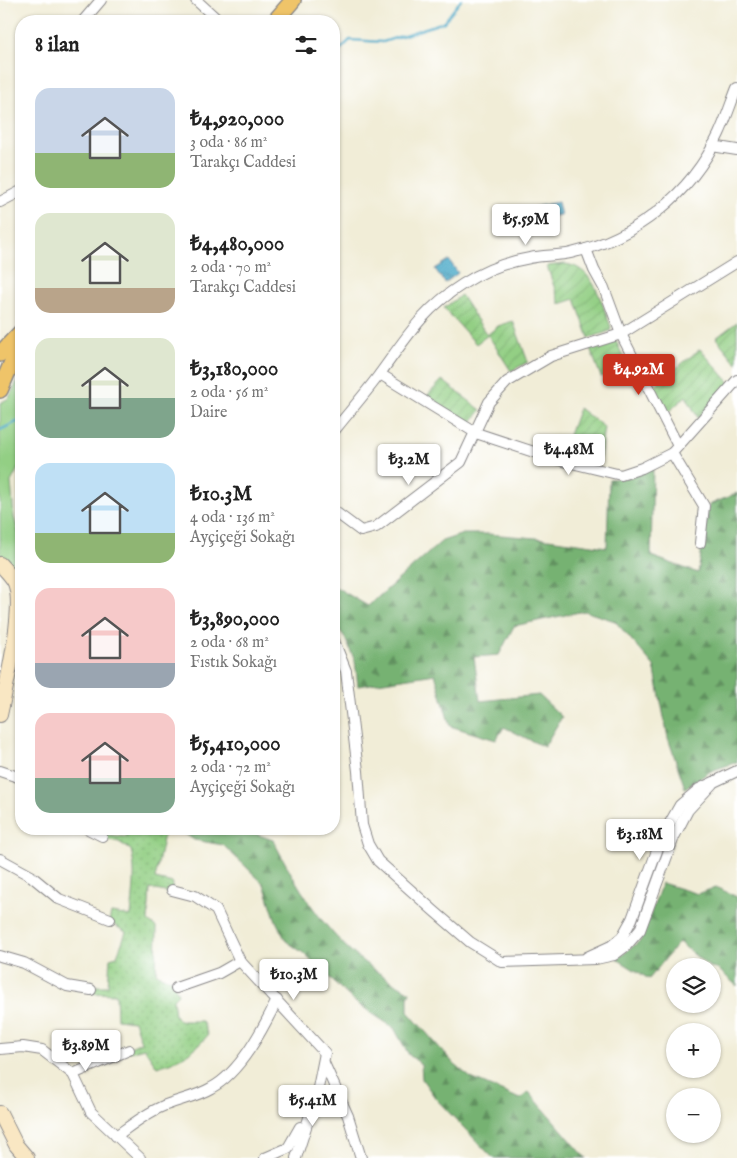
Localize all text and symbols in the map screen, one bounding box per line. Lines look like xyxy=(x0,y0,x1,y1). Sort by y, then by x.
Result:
icon: filters xyxy=(292,31,320,59)
text: 8 ilan xyxy=(35,32,79,59)
text: ₺4,920,000 xyxy=(190,106,284,133)
icon: home xyxy=(75,108,135,168)
text: 3 oda · 86 m² xyxy=(190,133,267,153)
text: Tarakçı Caddesi xyxy=(190,153,296,173)
pin: ₺5.59M xyxy=(485,204,567,246)
text: ₺5.59M xyxy=(503,210,549,230)
text: ₺4,480,000 xyxy=(190,231,284,258)
icon: home xyxy=(75,233,135,293)
text: 2 oda · 70 m² xyxy=(190,258,271,278)
text: Tarakçı Caddesi xyxy=(190,278,296,298)
pin: ₺4.92M xyxy=(598,354,680,396)
text: ₺3,180,000 xyxy=(190,356,278,383)
icon: home xyxy=(75,358,135,418)
text: ₺4.92M xyxy=(614,360,664,380)
text: 2 oda · 56 m² xyxy=(190,383,268,403)
text: Daire xyxy=(190,403,227,423)
pin: ₺4.48M xyxy=(528,434,610,476)
text: ₺4.48M xyxy=(544,440,594,460)
pin: ₺3.2M xyxy=(374,444,444,486)
text: ₺3.2M xyxy=(388,450,430,470)
text: ₺10.3M xyxy=(190,481,252,508)
icon: home xyxy=(75,483,135,543)
text: 4 oda · 136 m² xyxy=(190,508,275,528)
text: Ayçiçeği Sokağı xyxy=(190,528,295,548)
text: ₺3,890,000 xyxy=(190,606,280,633)
icon: home xyxy=(75,608,135,668)
text: 2 oda · 68 m² xyxy=(190,633,269,653)
text: Fıstık Sokağı xyxy=(190,653,277,673)
text: ₺5,410,000 xyxy=(190,731,281,758)
icon: home xyxy=(75,733,135,793)
text: 2 oda · 72 m² xyxy=(190,758,271,778)
text: Ayçiçeği Sokağı xyxy=(190,778,295,798)
pin: ₺3.18M xyxy=(599,818,681,861)
text: ₺3.18M xyxy=(617,825,663,845)
pin: ₺10.3M xyxy=(253,958,335,1001)
map controls xyxy=(666,958,721,1143)
button: layers xyxy=(666,958,721,1013)
text: ₺10.3M xyxy=(270,965,318,985)
button: + xyxy=(666,1023,721,1078)
pin: ₺3.89M xyxy=(45,1030,127,1072)
text: ₺3.89M xyxy=(63,1036,109,1056)
pin: ₺5.41M xyxy=(272,1084,354,1127)
button: − xyxy=(666,1088,721,1143)
text: ₺5.41M xyxy=(289,1091,337,1111)

